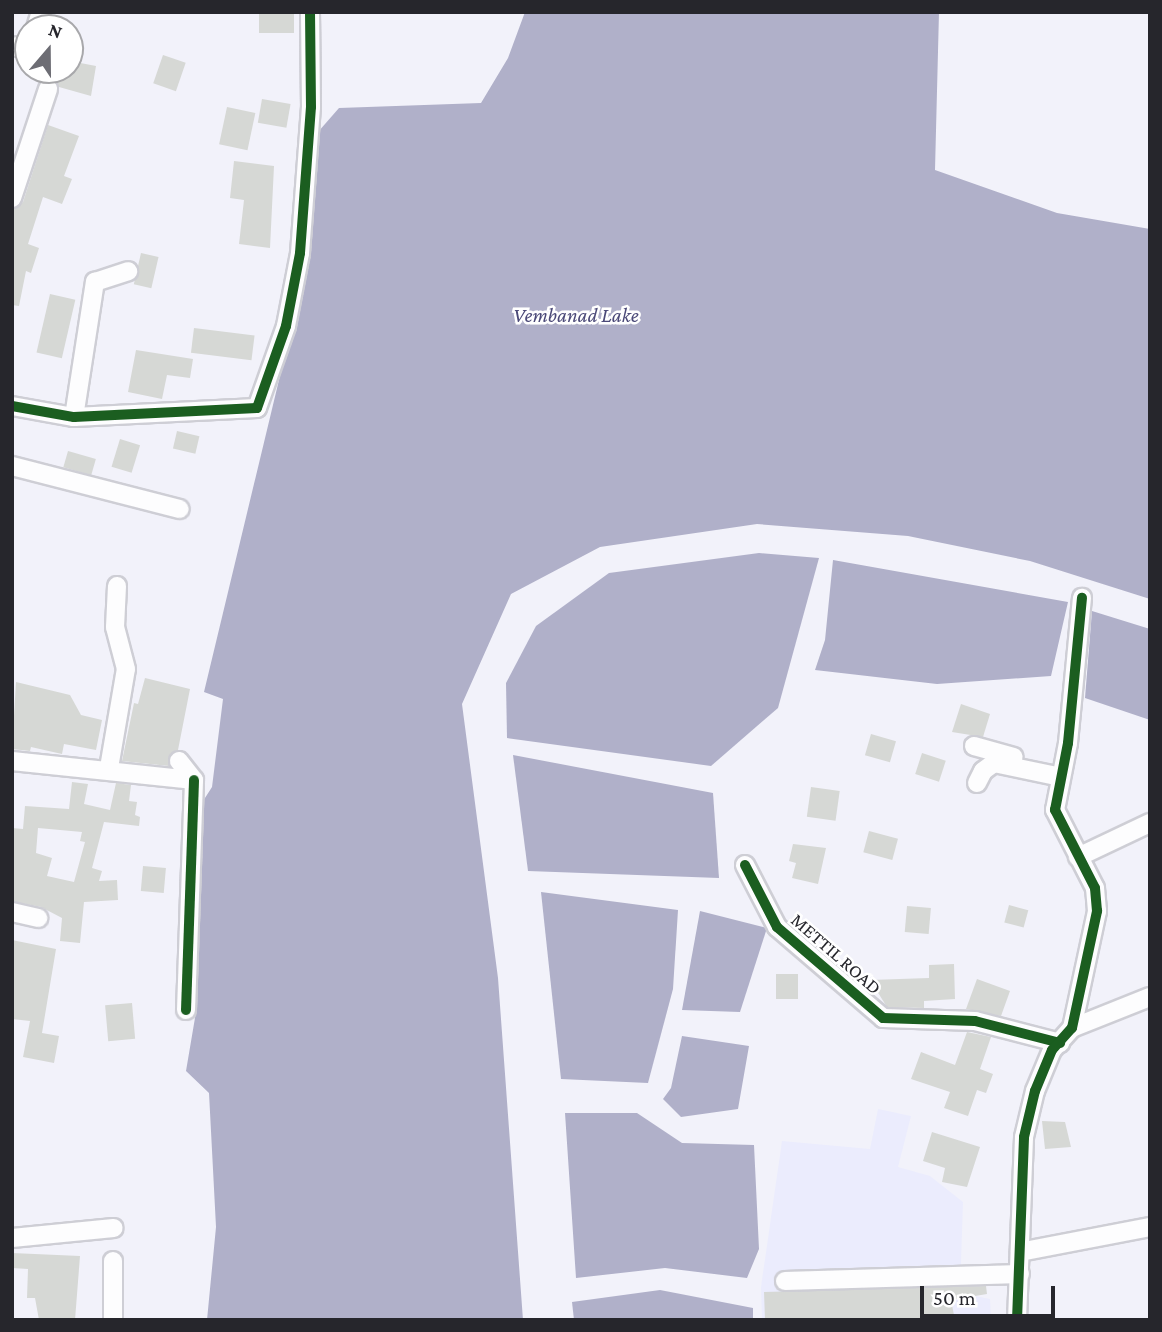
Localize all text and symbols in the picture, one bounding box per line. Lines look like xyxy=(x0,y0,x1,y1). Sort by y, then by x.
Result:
north arrow xyxy=(14,14,84,84)
text: N xyxy=(46,19,65,43)
water label: Vembanad Lake xyxy=(513,302,639,328)
street label: METTIL ROAD xyxy=(786,909,886,999)
scale bar xyxy=(924,1272,1059,1316)
text: 50 m xyxy=(933,1286,976,1310)

